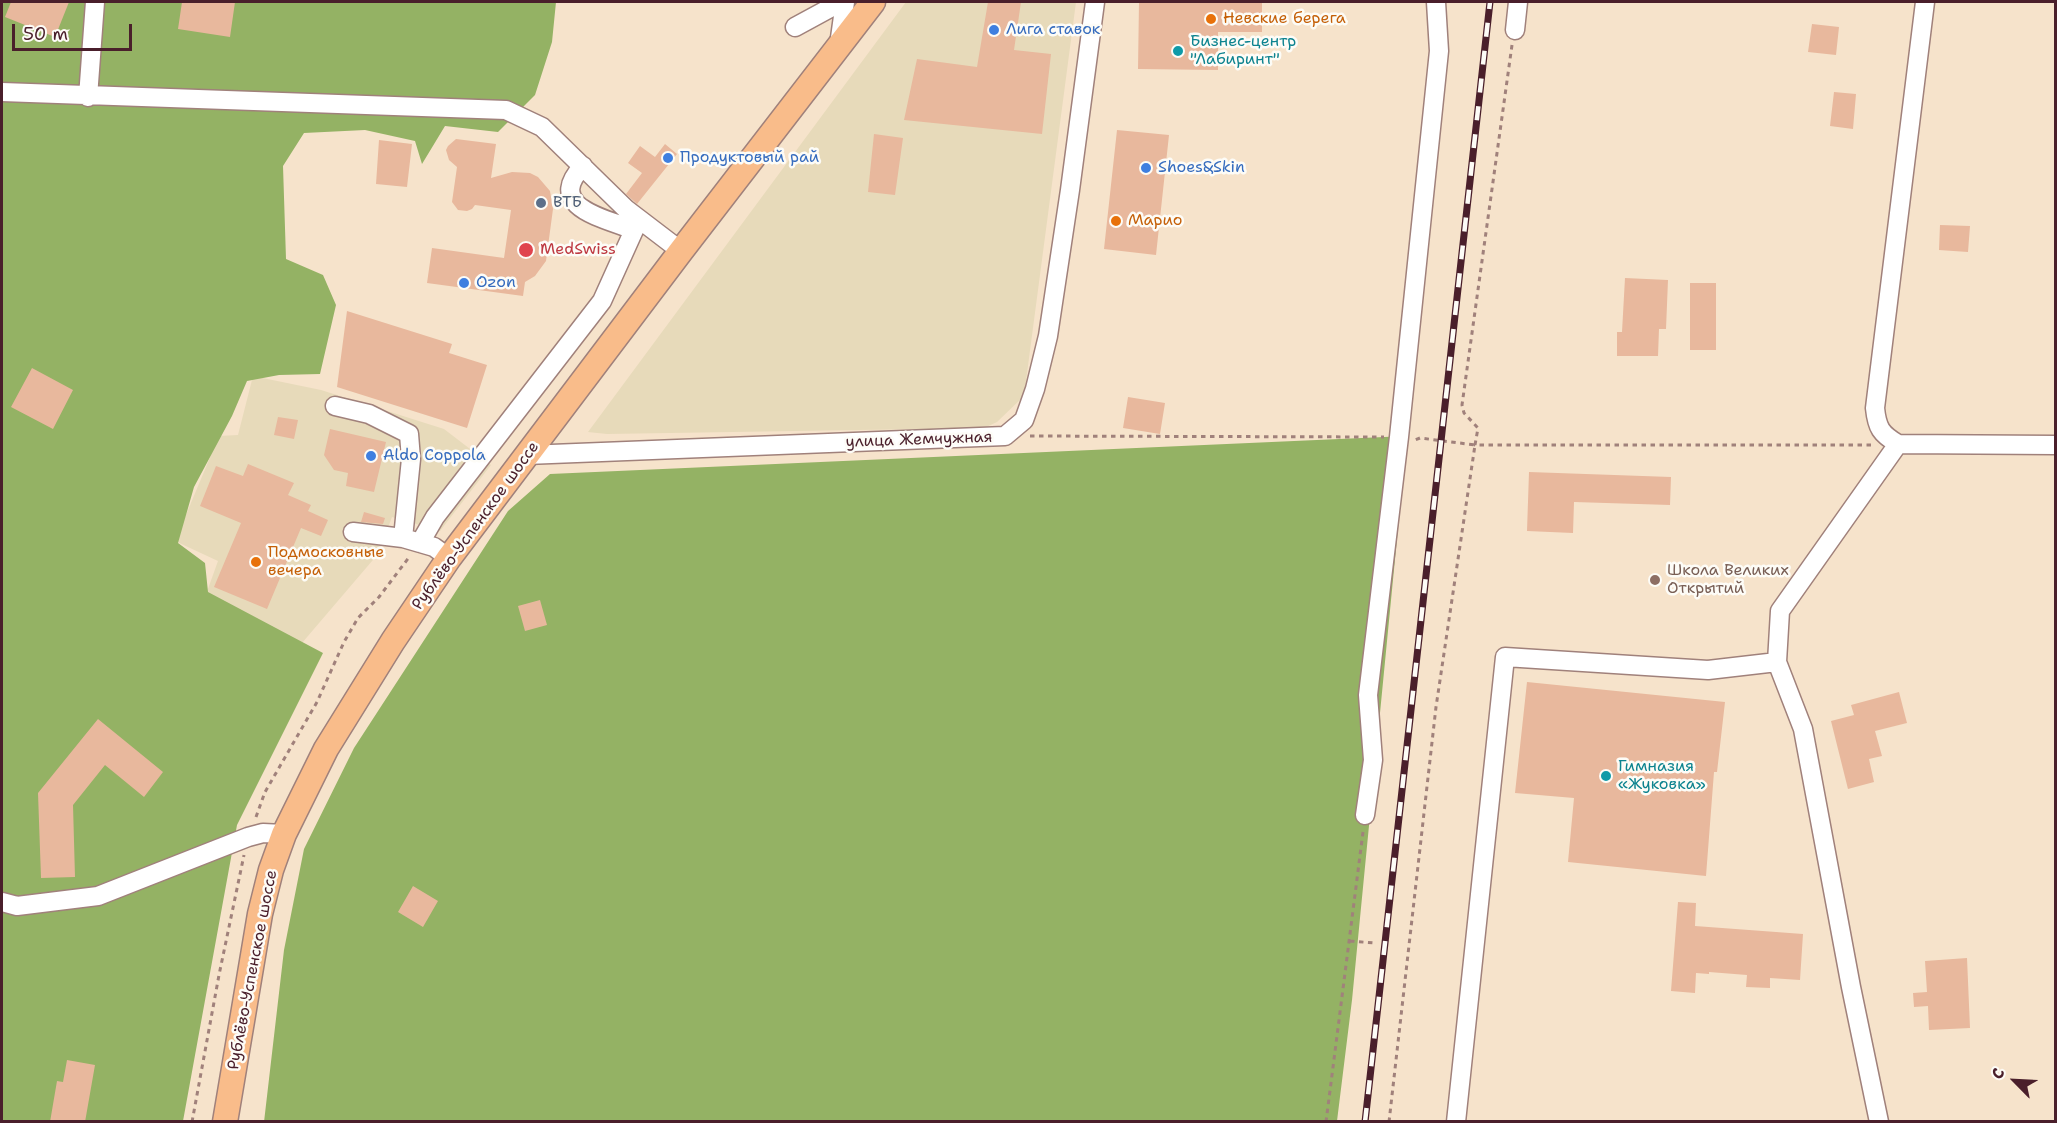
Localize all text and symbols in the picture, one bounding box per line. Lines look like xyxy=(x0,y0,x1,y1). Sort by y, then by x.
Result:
place label: Невские берега xyxy=(1223,9,1346,29)
scale bar xyxy=(15,12,135,50)
marker: Невские берега xyxy=(1204,12,1218,26)
place label: Лига ставок xyxy=(1006,20,1100,40)
text: 50 m xyxy=(23,22,68,46)
marker: Лига ставок xyxy=(987,23,1001,37)
place label: Бизнес-центр "Лабиринт" xyxy=(1190,32,1296,70)
marker: Бизнес-центр "Лабиринт" xyxy=(1171,44,1185,58)
place label: Продуктовый рай xyxy=(680,148,819,168)
marker: Продуктовый рай xyxy=(661,151,675,165)
place label: Shoes&Skin xyxy=(1158,158,1245,178)
marker: Shoes&Skin xyxy=(1139,161,1153,175)
place label: ВТБ xyxy=(553,193,582,213)
marker: ВТБ xyxy=(534,196,548,210)
place label: Марио xyxy=(1128,211,1182,231)
marker: Марио xyxy=(1109,214,1123,228)
place label: MedSwiss xyxy=(540,240,616,260)
marker: MedSwiss xyxy=(517,241,535,259)
place label: Ozon xyxy=(476,273,516,293)
marker: Ozon xyxy=(457,276,471,290)
street label: улица Жемчужная xyxy=(845,428,993,452)
street label: Рублёво-Успенское шоссе xyxy=(408,438,544,614)
place label: Aldo Coppola xyxy=(383,446,486,466)
marker: Aldo Coppola xyxy=(364,449,378,463)
place label: Подмосковные вечера xyxy=(268,543,384,581)
marker: Подмосковные вечера xyxy=(249,555,263,569)
place label: Школа Великих Открытий xyxy=(1667,561,1789,599)
marker: Школа Великих Открытий xyxy=(1648,573,1662,587)
place label: Гимназия «Жуковка» xyxy=(1618,757,1706,795)
marker: Гимназия «Жуковка» xyxy=(1599,769,1613,783)
street label: Рублёво-Успенское шоссе xyxy=(224,868,282,1072)
north arrow xyxy=(1985,1051,2045,1111)
text: С xyxy=(1987,1065,2010,1082)

